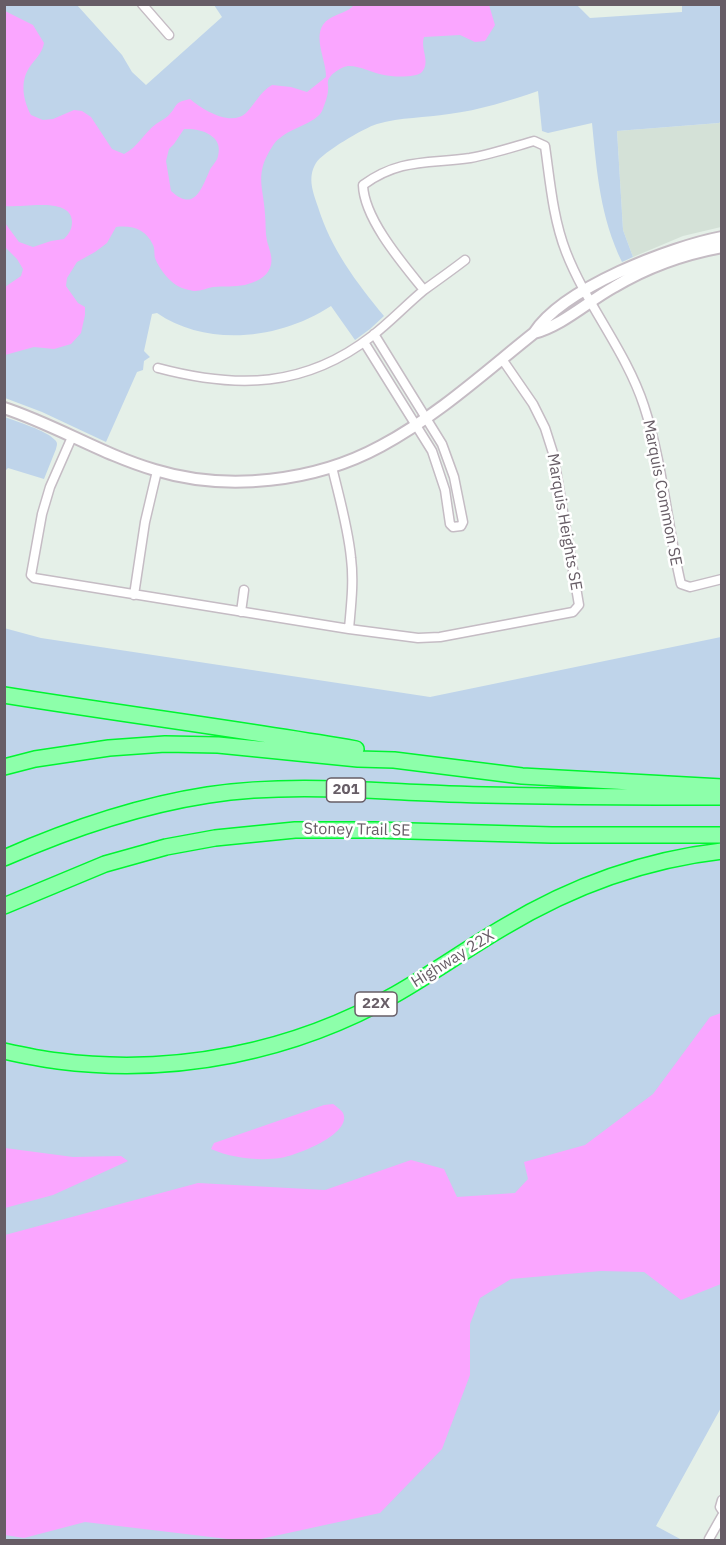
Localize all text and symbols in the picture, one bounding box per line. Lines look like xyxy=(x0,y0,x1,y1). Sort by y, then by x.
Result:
street label: Marquis Common SE xyxy=(638,418,686,568)
street label: Marquis Heights SE xyxy=(543,452,585,592)
road number: 201 xyxy=(326,778,366,802)
street label: Stoney Trail SE xyxy=(303,819,411,841)
street label: Highway 22X xyxy=(408,926,498,992)
road number: 22X xyxy=(355,992,397,1016)

